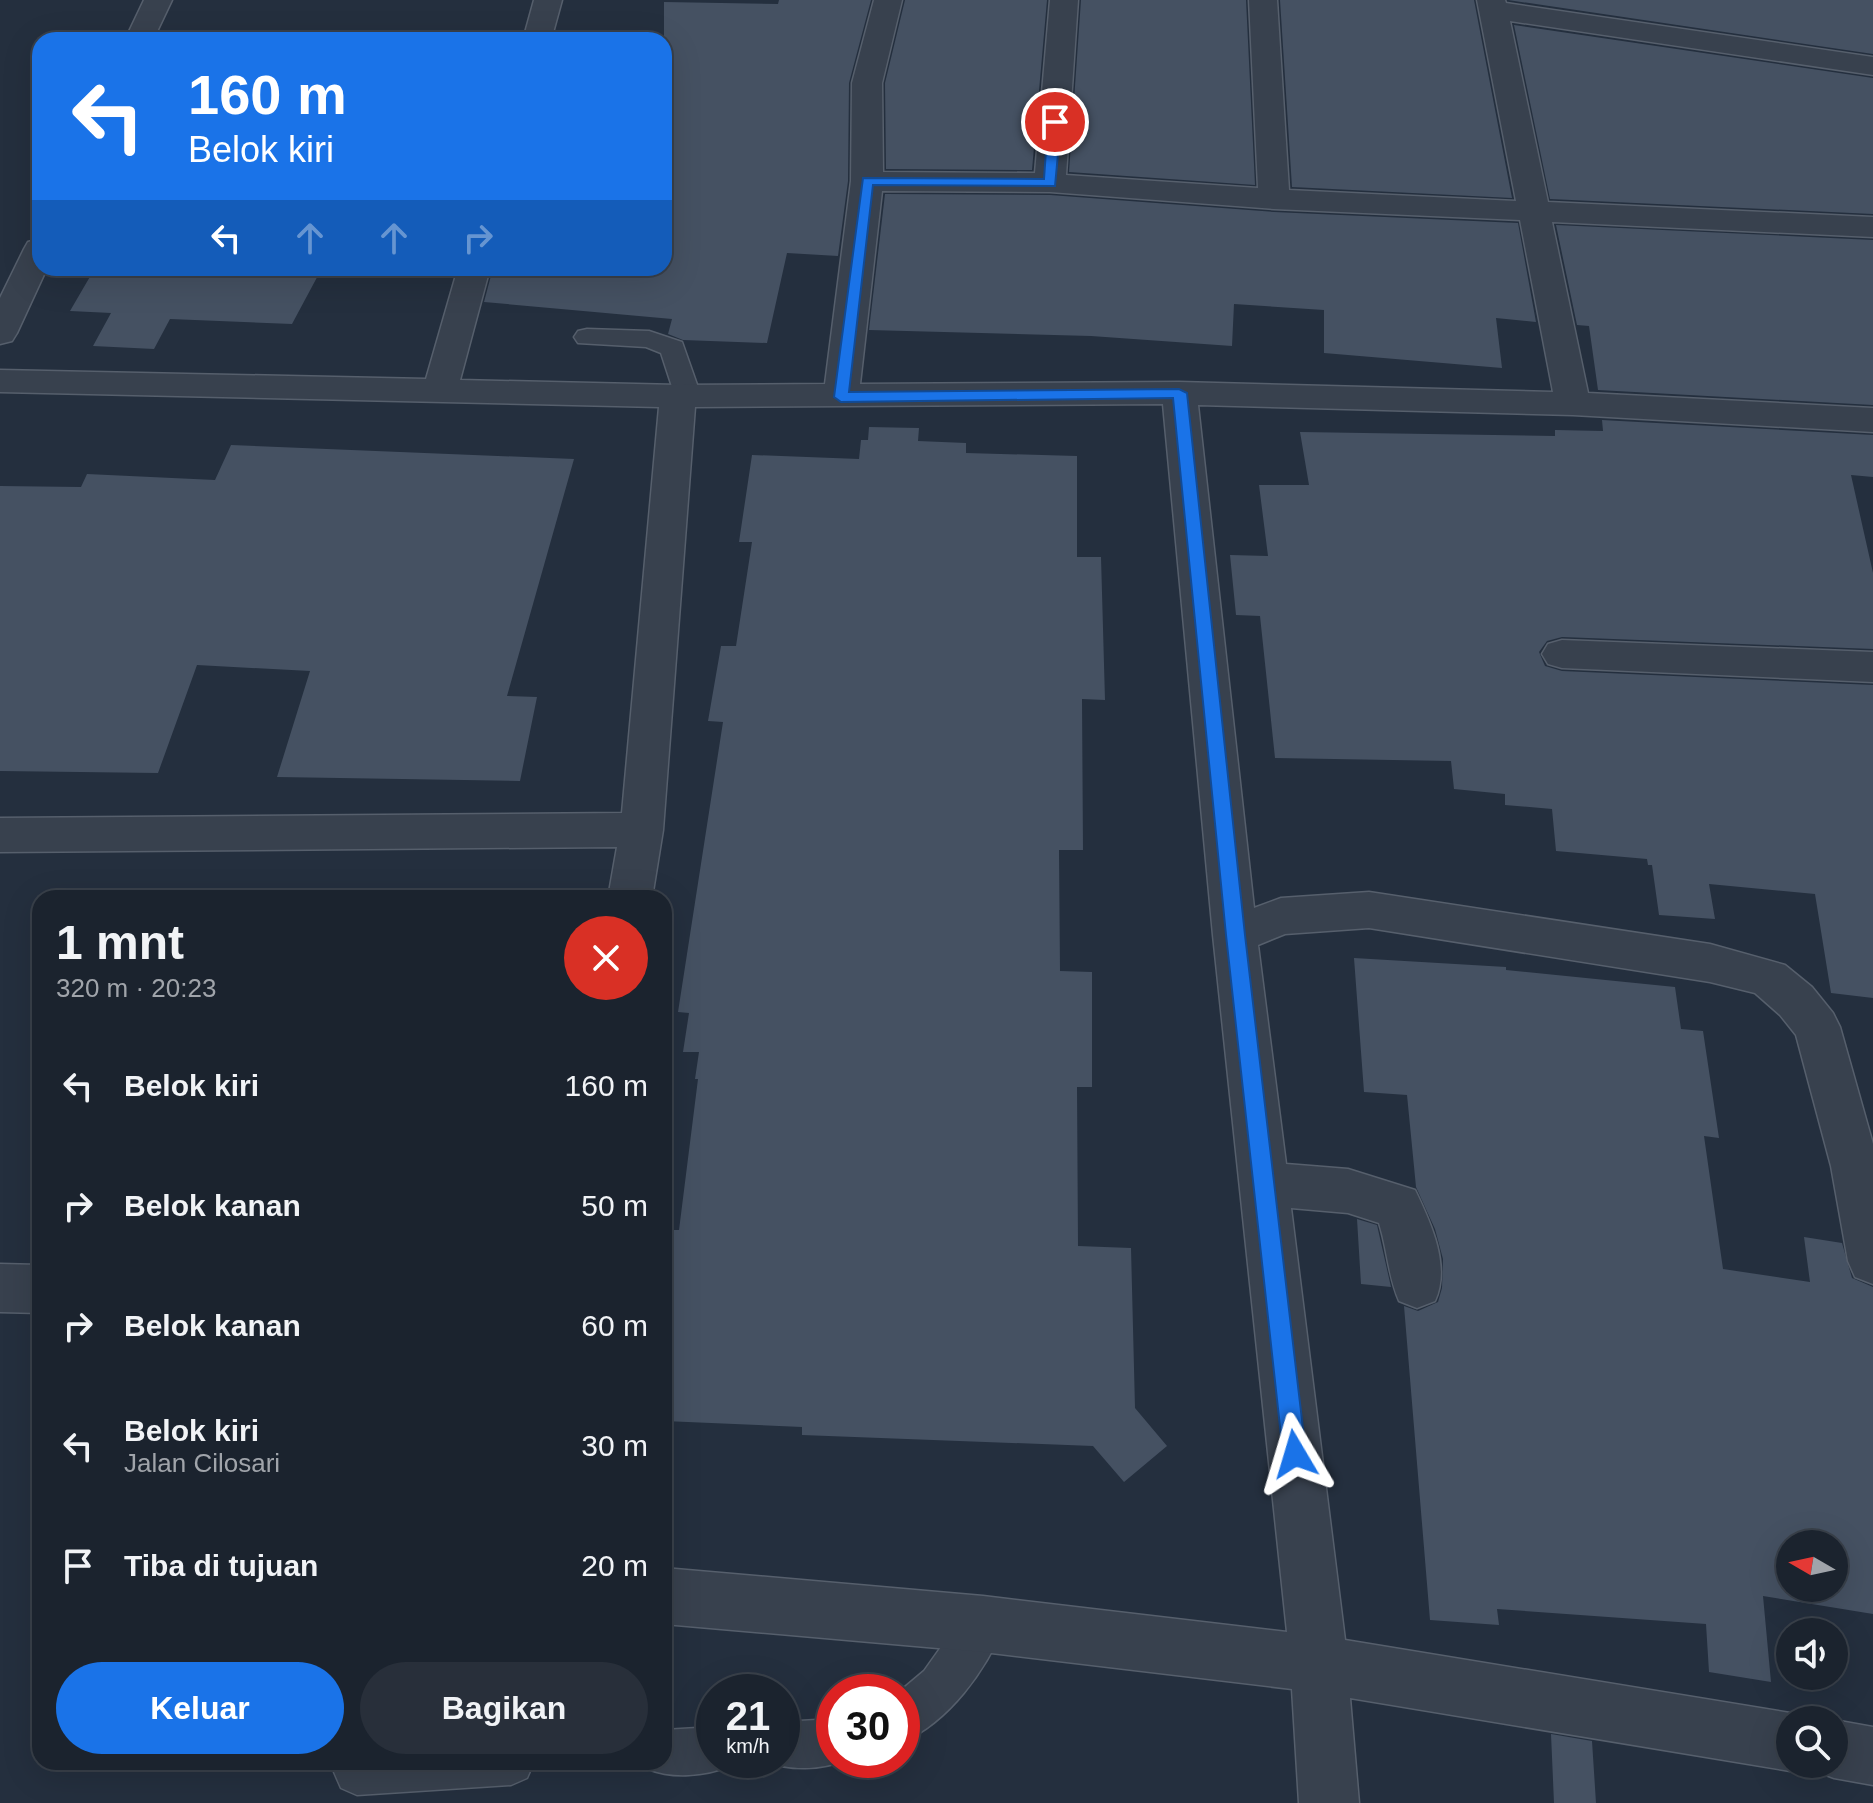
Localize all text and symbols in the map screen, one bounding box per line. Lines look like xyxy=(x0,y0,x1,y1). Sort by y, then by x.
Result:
text: 160 m xyxy=(188,63,347,126)
icon: left xyxy=(56,64,160,168)
pin xyxy=(1021,88,1089,156)
icon: arrive xyxy=(1033,100,1077,144)
text: Belok kiri xyxy=(188,129,334,170)
icon: left xyxy=(204,216,248,260)
icon: ahead xyxy=(288,216,332,260)
icon: ahead xyxy=(372,216,416,260)
icon: right xyxy=(456,216,500,260)
text: 1 mnt xyxy=(56,916,184,969)
button: close xyxy=(564,916,648,1000)
text: 320 m · 20:23 xyxy=(56,973,216,1003)
icon: left xyxy=(56,1064,100,1108)
text: Belok kiri xyxy=(124,1069,259,1102)
text: 160 m xyxy=(565,1069,648,1102)
icon: right xyxy=(56,1184,100,1228)
text: Belok kanan xyxy=(124,1189,301,1222)
text: 50 m xyxy=(581,1189,648,1222)
icon: right xyxy=(56,1304,100,1348)
text: Belok kanan xyxy=(124,1309,301,1342)
text: 60 m xyxy=(581,1309,648,1342)
position arrow xyxy=(1253,1412,1337,1496)
text: Belok kiri xyxy=(124,1414,259,1447)
icon: left xyxy=(56,1424,100,1468)
text: 30 m xyxy=(581,1429,648,1462)
text: Jalan Cilosari xyxy=(124,1448,280,1478)
north arrow xyxy=(1776,1530,1848,1602)
map controls xyxy=(1776,1530,1848,1778)
icon: arrive xyxy=(56,1544,100,1588)
text: Tiba di tujuan xyxy=(124,1549,318,1582)
text: 20 m xyxy=(581,1549,648,1582)
button: sound xyxy=(1776,1618,1848,1690)
button: Keluar xyxy=(56,1662,344,1754)
button: Bagikan xyxy=(360,1662,648,1754)
speed limit sign: 30 xyxy=(816,1674,920,1778)
text: 21 xyxy=(726,1694,770,1738)
button: search xyxy=(1776,1706,1848,1778)
text: km/h xyxy=(726,1735,770,1757)

